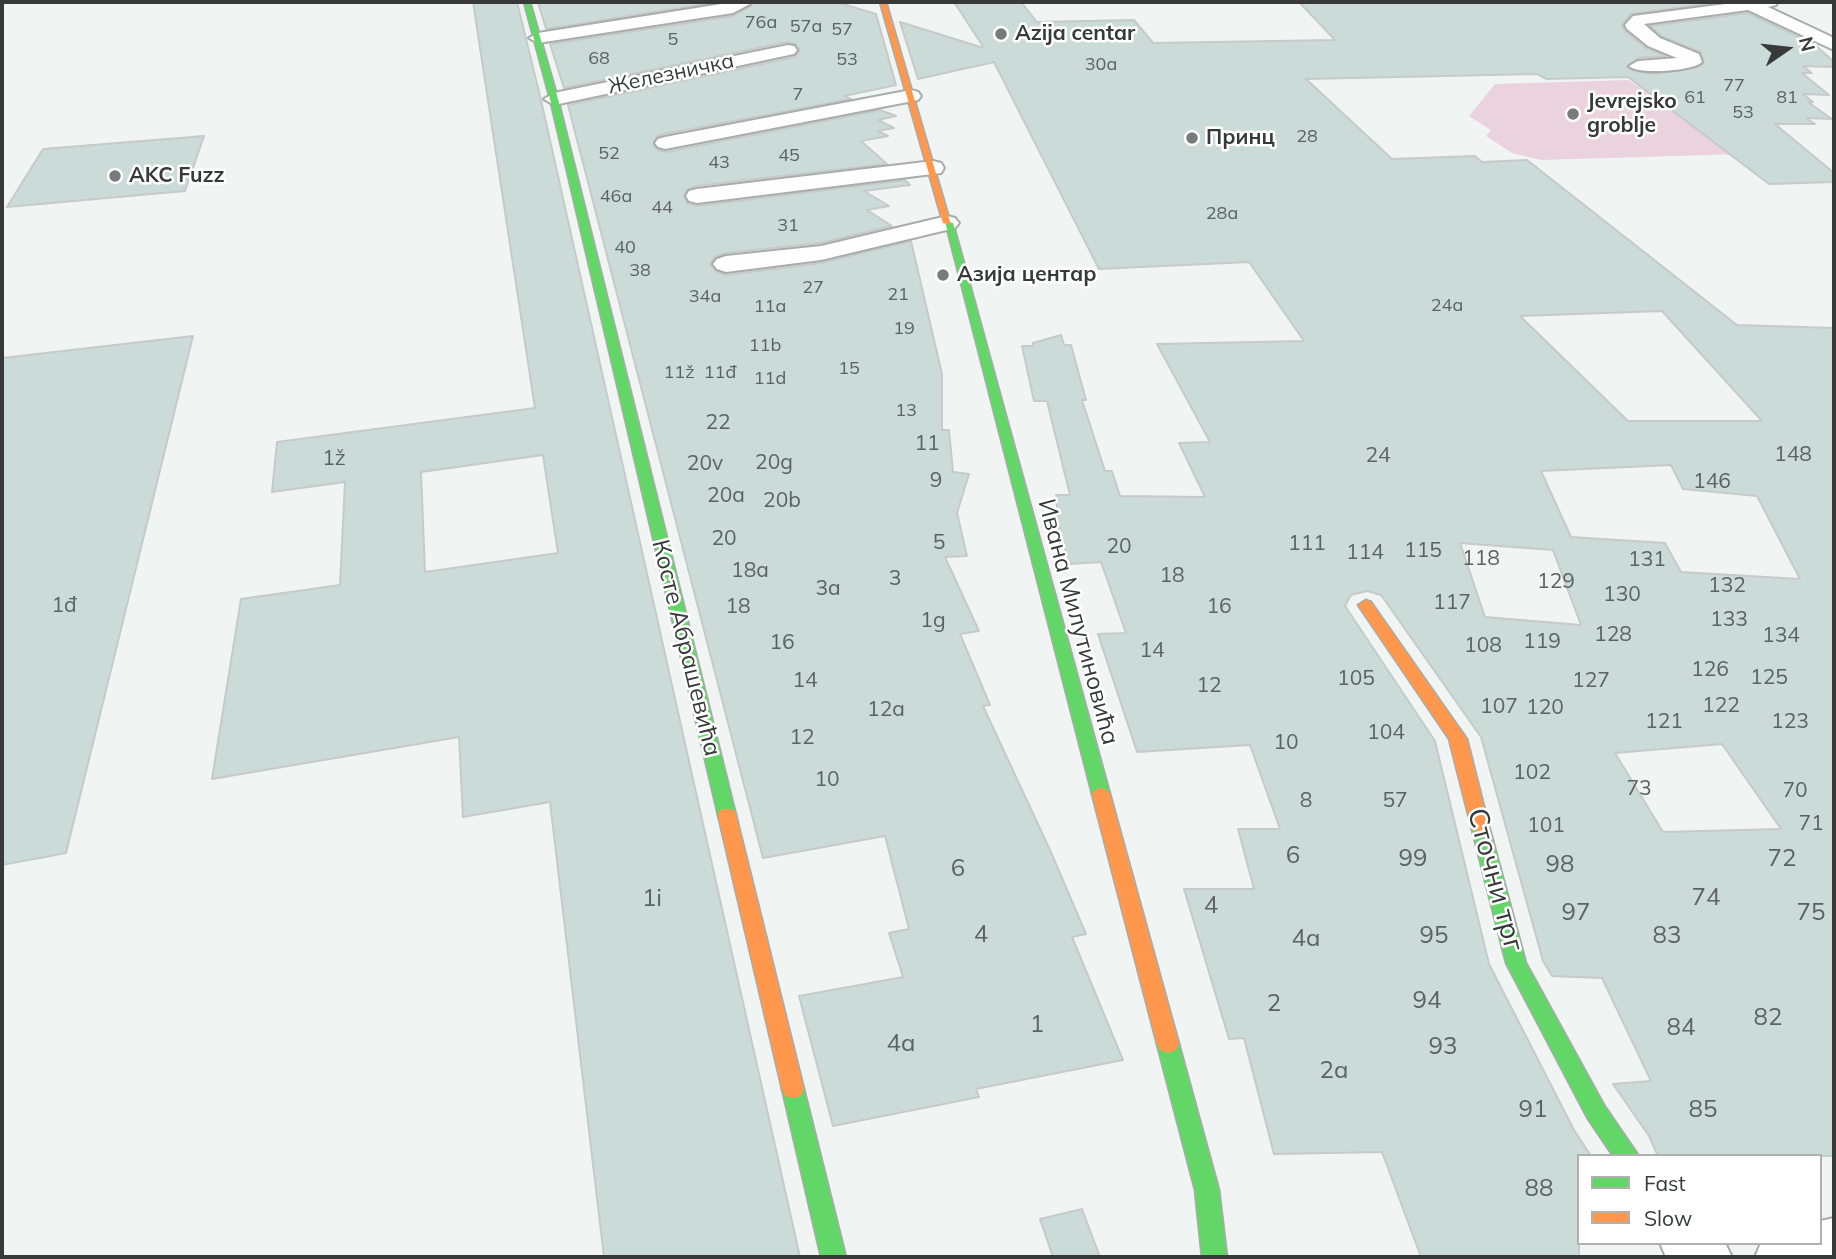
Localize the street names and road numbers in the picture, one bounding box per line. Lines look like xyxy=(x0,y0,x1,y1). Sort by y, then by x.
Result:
street label: Железничка xyxy=(606,48,736,100)
street label: Ивана Милутиновића xyxy=(1031,496,1125,748)
street label: Косте Абрашевића xyxy=(645,537,727,759)
street label: Сточни трг xyxy=(1460,805,1530,955)

